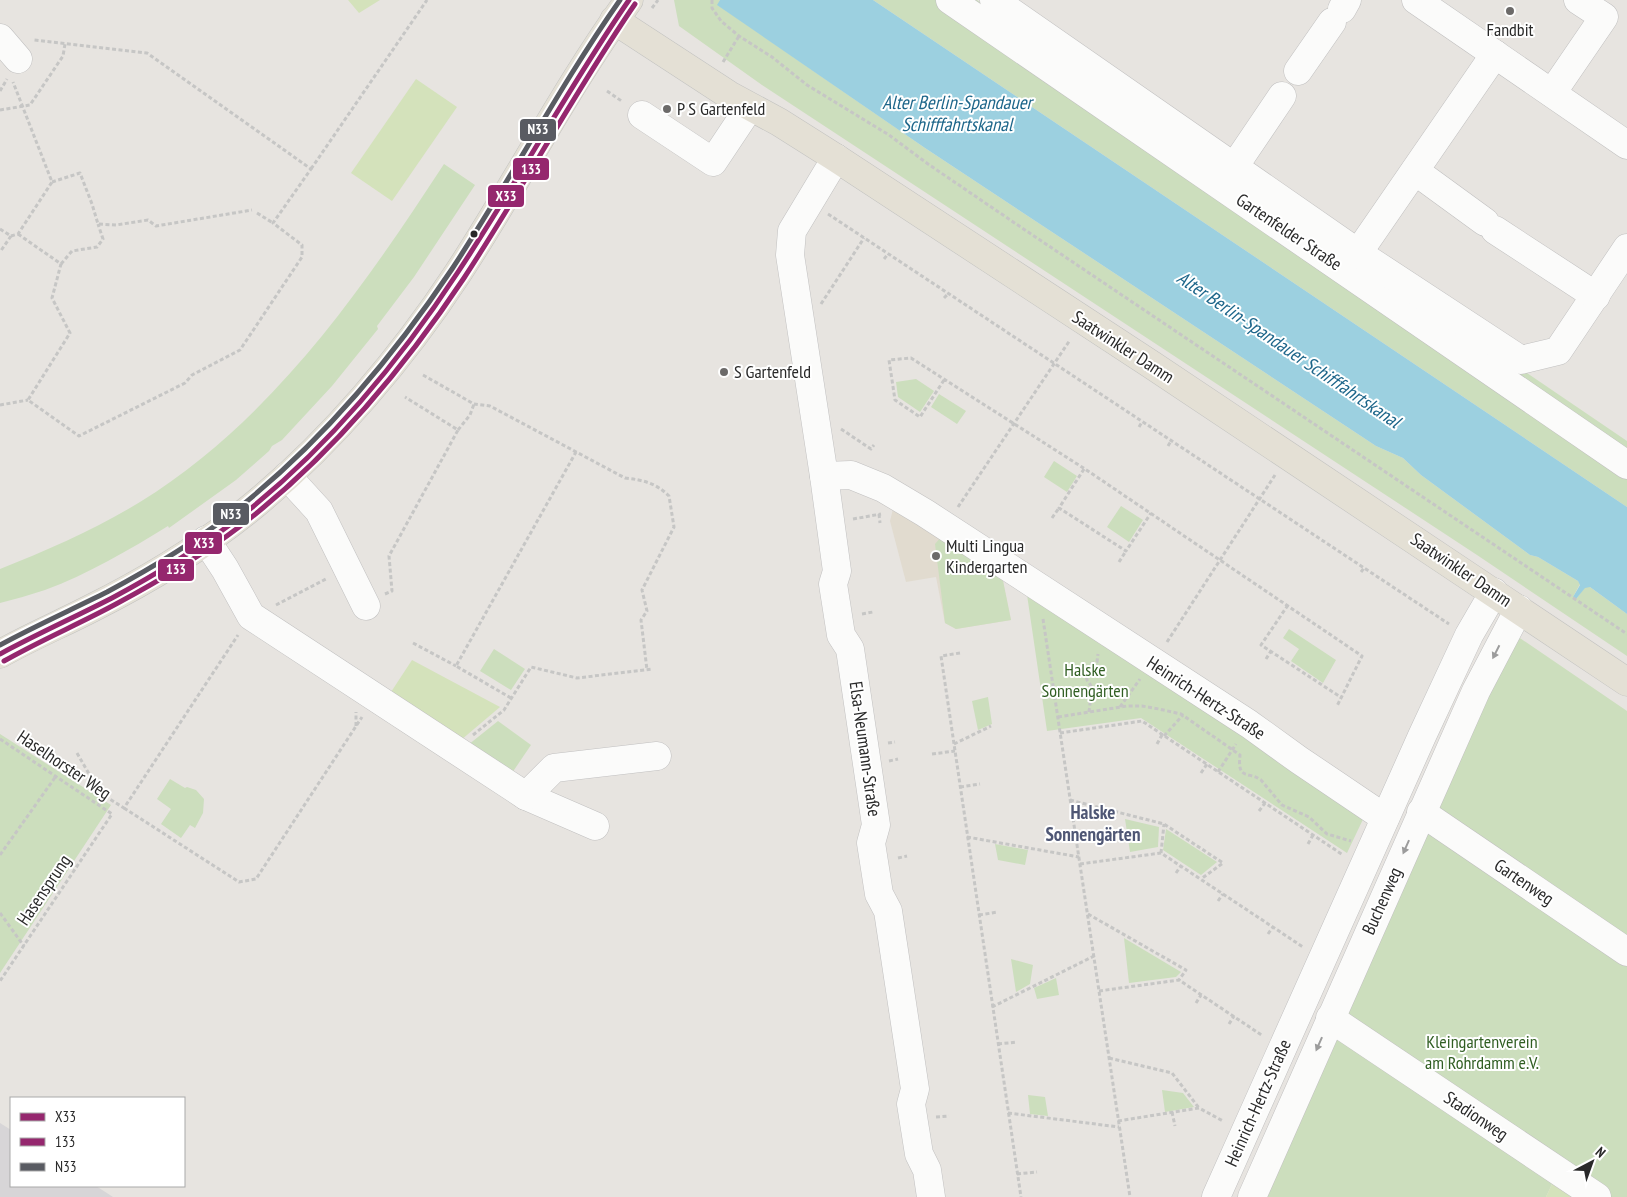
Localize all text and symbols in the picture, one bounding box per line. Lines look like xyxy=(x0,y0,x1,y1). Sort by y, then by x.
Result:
marker: Fandbit xyxy=(1504,5,1516,17)
place label: Fandbit xyxy=(1487,18,1534,41)
water label: Alter Berlin-Spandauer Schifffahrtskanal xyxy=(882,90,1035,136)
place label: P S Gartenfeld xyxy=(677,97,765,120)
marker: P S Gartenfeld xyxy=(661,103,673,115)
line badge: N33 xyxy=(519,118,557,142)
text: N33 xyxy=(528,120,548,138)
line badge: 133 xyxy=(512,157,550,181)
text: 133 xyxy=(521,160,541,178)
line badge: X33 xyxy=(487,184,525,208)
text: X33 xyxy=(496,187,516,205)
street label: Gartenfelder Straße xyxy=(1232,188,1347,275)
unlabelled marker xyxy=(469,229,479,239)
water label: Alter Berlin-Spandauer Schifffahrtskanal xyxy=(1173,265,1406,434)
street label: Saatwinkler Damm xyxy=(1068,305,1179,388)
place label: S Gartenfeld xyxy=(734,360,811,383)
marker: S Gartenfeld xyxy=(718,366,730,378)
line badge: N33 xyxy=(212,502,250,526)
text: N33 xyxy=(221,505,241,523)
street label: Saatwinkler Damm xyxy=(1406,527,1516,612)
line badge: X33 xyxy=(184,531,223,555)
text: X33 xyxy=(194,534,214,552)
place label: Multi Lingua Kindergarten xyxy=(946,534,1027,578)
marker: Multi Lingua Kindergarten xyxy=(930,550,942,562)
line badge: 133 xyxy=(157,558,195,582)
text: 133 xyxy=(166,560,186,578)
one-way arrow xyxy=(1492,645,1500,659)
street label: Heinrich-Hertz-Straße xyxy=(1143,651,1270,744)
park label: Halske Sonnengärten xyxy=(1041,658,1129,702)
street label: Elsa-Neumann-Straße xyxy=(845,680,886,818)
street label: Haselhorster Weg xyxy=(13,725,116,804)
district label: Halske Sonnengärten xyxy=(1045,800,1141,846)
one-way arrow xyxy=(1402,840,1410,854)
street label: Hasensprung xyxy=(12,850,76,930)
street label: Gartenweg xyxy=(1490,853,1559,910)
street label: Buchenweg xyxy=(1356,863,1407,938)
park label: Kleingartenverein am Rohrdamm e.V. xyxy=(1425,1030,1539,1074)
street label: Heinrich-Hertz-Straße xyxy=(1219,1036,1296,1170)
one-way arrow xyxy=(1314,1037,1322,1051)
street label: Stadionweg xyxy=(1440,1086,1513,1145)
legend xyxy=(10,1097,185,1187)
text: X33 xyxy=(55,1107,76,1126)
text: 133 xyxy=(55,1132,75,1151)
north arrow xyxy=(1567,1137,1617,1187)
text: N xyxy=(1592,1143,1609,1161)
text: N33 xyxy=(55,1157,77,1176)

